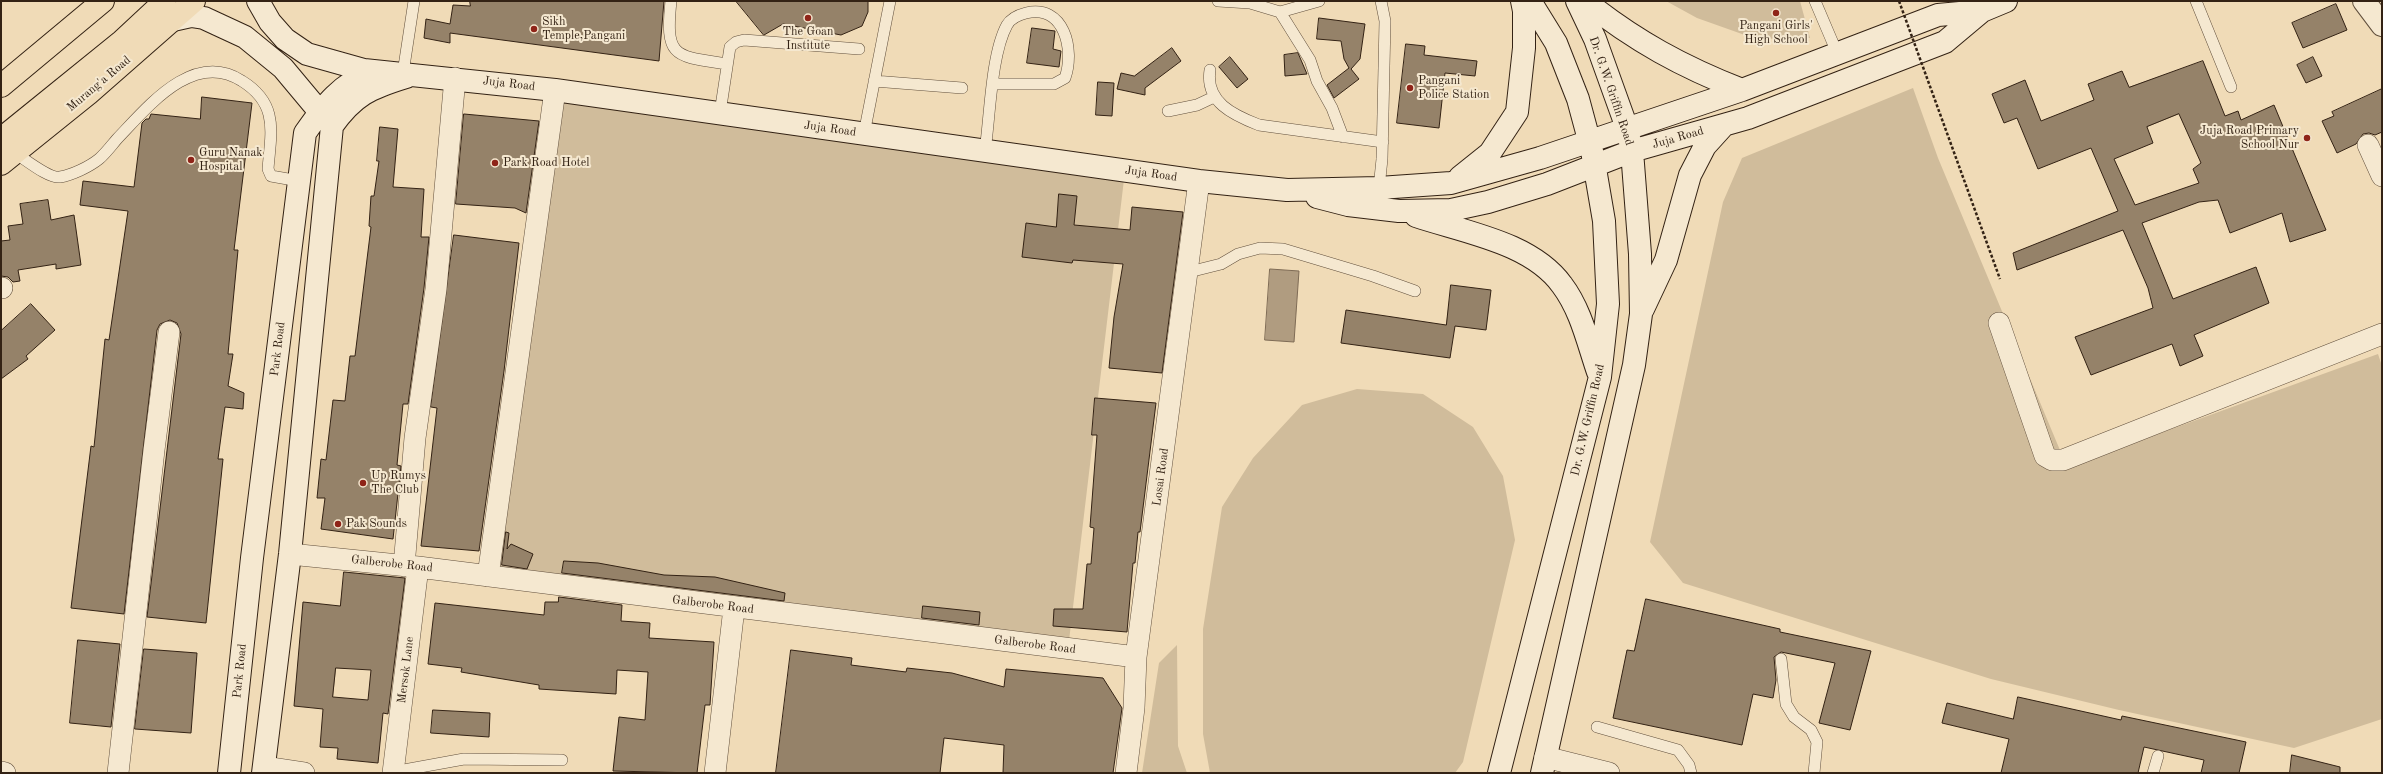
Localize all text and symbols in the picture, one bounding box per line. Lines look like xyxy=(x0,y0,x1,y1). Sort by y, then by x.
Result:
marker: Pangani Girls' High School xyxy=(1771,8,1781,18)
marker: The Goan Institute xyxy=(803,13,813,23)
place label: Sikh Temple,Pangani xyxy=(542,15,625,43)
place label: Pangani Girls' High School xyxy=(1739,19,1813,47)
marker: Sikh Temple,Pangani xyxy=(529,24,539,34)
place label: The Goan Institute xyxy=(783,25,833,53)
street label: Dr. G.W. Griffin Road xyxy=(1586,35,1636,147)
street label: Murang'a Road xyxy=(64,53,134,115)
street label: Juja Road xyxy=(482,74,536,94)
place label: Pangani Police Station xyxy=(1418,74,1490,102)
marker: Pangani Police Station xyxy=(1405,83,1415,93)
street label: Juja Road xyxy=(803,118,857,140)
street label: Juja Road xyxy=(1651,124,1705,152)
place label: Juja Road Primary School Nur xyxy=(2200,124,2299,152)
marker: Juja Road Primary School Nur xyxy=(2302,133,2312,143)
place label: Guru Nanak Hospital xyxy=(199,146,263,174)
marker: Guru Nanak Hospital xyxy=(186,155,196,165)
place label: Park Road Hotel xyxy=(503,156,590,170)
marker: Park Road Hotel xyxy=(490,158,500,168)
street label: Juja Road xyxy=(1124,163,1178,185)
street label: Park Road xyxy=(268,321,288,377)
street label: Dr. G.W. Griffin Road xyxy=(1568,363,1608,477)
street label: Losai Road xyxy=(1150,447,1172,507)
place label: Up Rumys The Club xyxy=(371,469,426,497)
marker: Up Rumys The Club xyxy=(358,478,368,488)
place label: Pak Sounds xyxy=(346,517,407,531)
marker: Pak Sounds xyxy=(333,519,343,529)
street label: Galberobe Road xyxy=(350,553,434,575)
street label: Galberobe Road xyxy=(671,593,755,617)
street label: Galberobe Road xyxy=(993,633,1077,657)
street label: Mersok Lane xyxy=(395,636,417,704)
street label: Park Road xyxy=(230,643,250,699)

